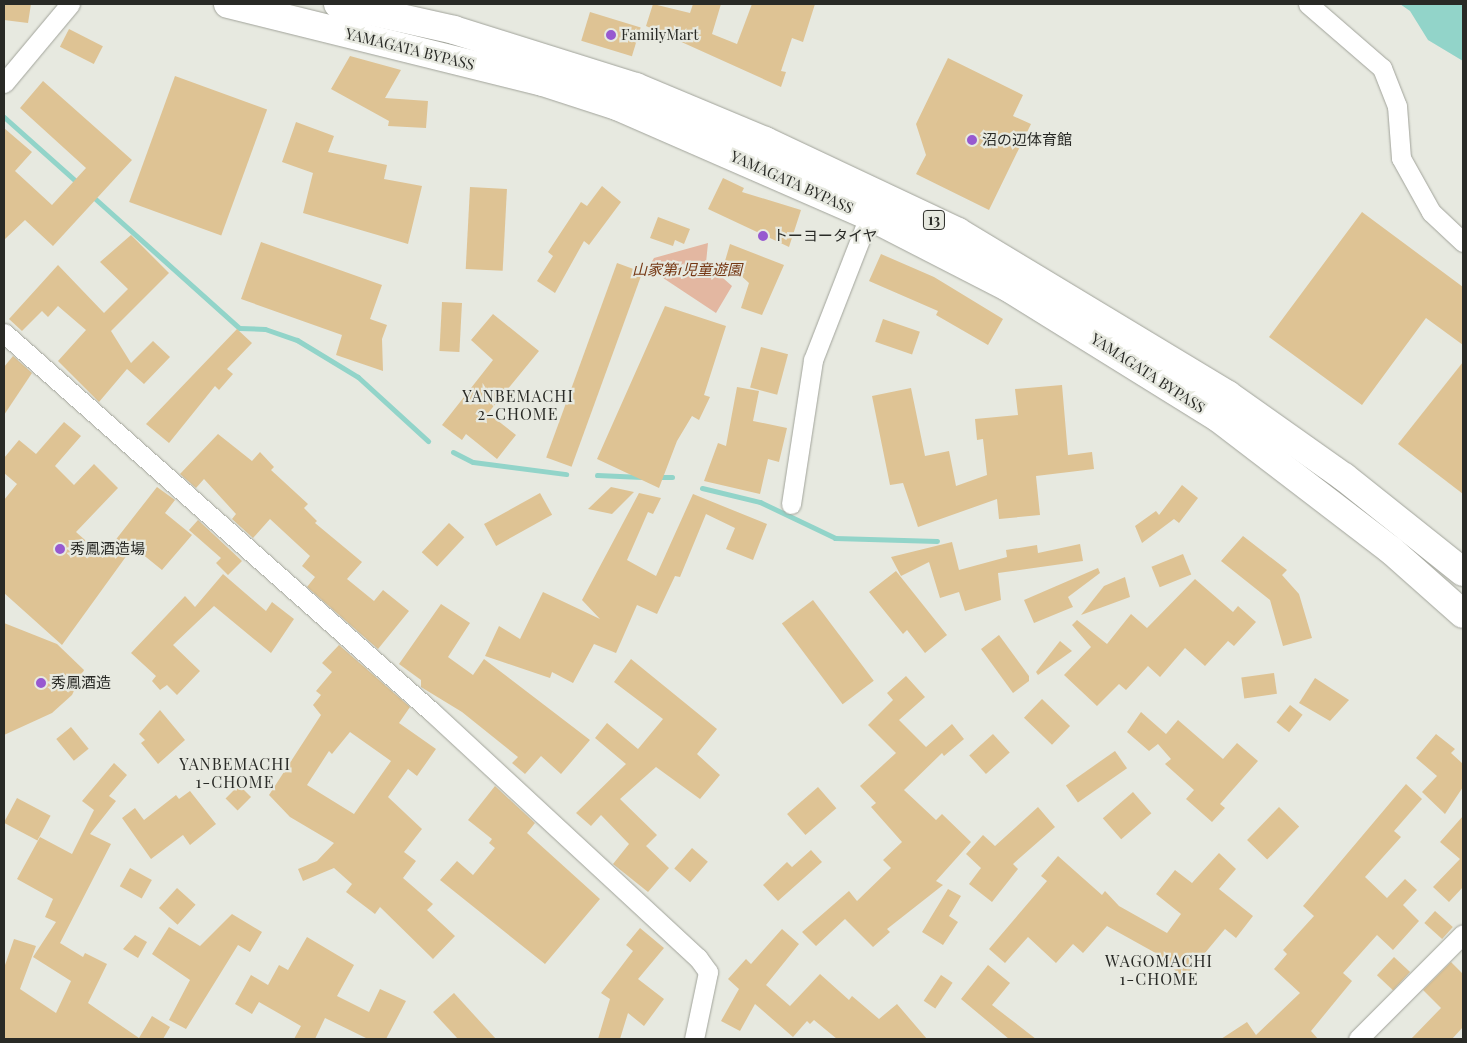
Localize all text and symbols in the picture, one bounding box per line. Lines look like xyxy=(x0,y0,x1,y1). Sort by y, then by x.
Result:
street label: YAMAGATA BYPASS xyxy=(344,24,476,74)
place label: FamilyMart xyxy=(621,26,699,44)
marker: FamilyMart xyxy=(605,29,617,41)
place label: 沼の辺体育館 xyxy=(982,131,1072,149)
marker: 沼の辺体育館 xyxy=(966,134,978,146)
street label: YAMAGATA BYPASS xyxy=(728,147,856,217)
road number: 13 xyxy=(923,208,945,232)
place label: トーヨータイヤ xyxy=(773,227,878,245)
marker: トーヨータイヤ xyxy=(757,230,769,242)
park label: 山家第1児童遊園 xyxy=(632,261,742,279)
street label: YAMAGATA BYPASS xyxy=(1088,329,1208,417)
district label: YANBEMACHI 2-CHOME xyxy=(461,386,575,424)
place label: 秀鳳酒造場 xyxy=(70,540,145,558)
marker: 秀鳳酒造場 xyxy=(54,543,66,555)
place label: 秀鳳酒造 xyxy=(51,674,111,692)
marker: 秀鳳酒造 xyxy=(35,677,47,689)
district label: YANBEMACHI 1-CHOME xyxy=(178,754,292,792)
district label: WAGOMACHI 1-CHOME xyxy=(1104,951,1214,989)

